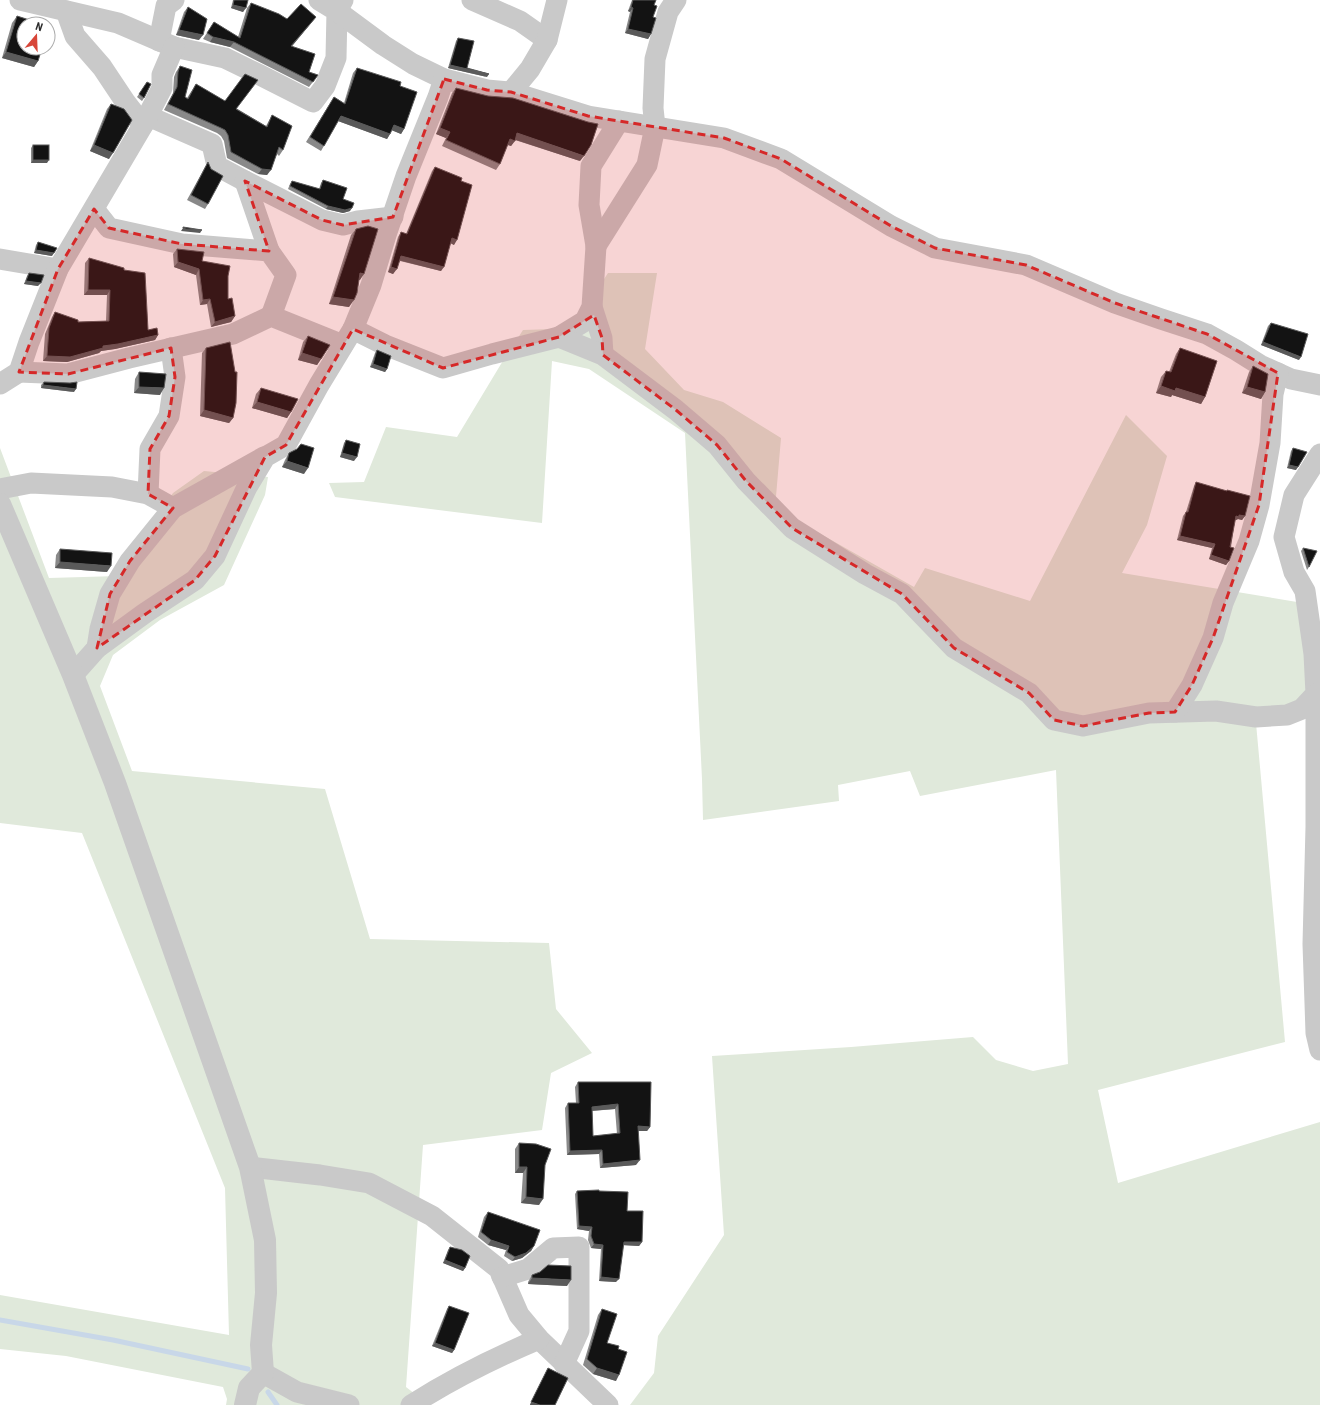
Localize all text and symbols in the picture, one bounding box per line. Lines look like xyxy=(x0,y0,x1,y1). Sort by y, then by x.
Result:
north arrow xyxy=(16,16,56,56)
text: N xyxy=(34,20,45,34)

